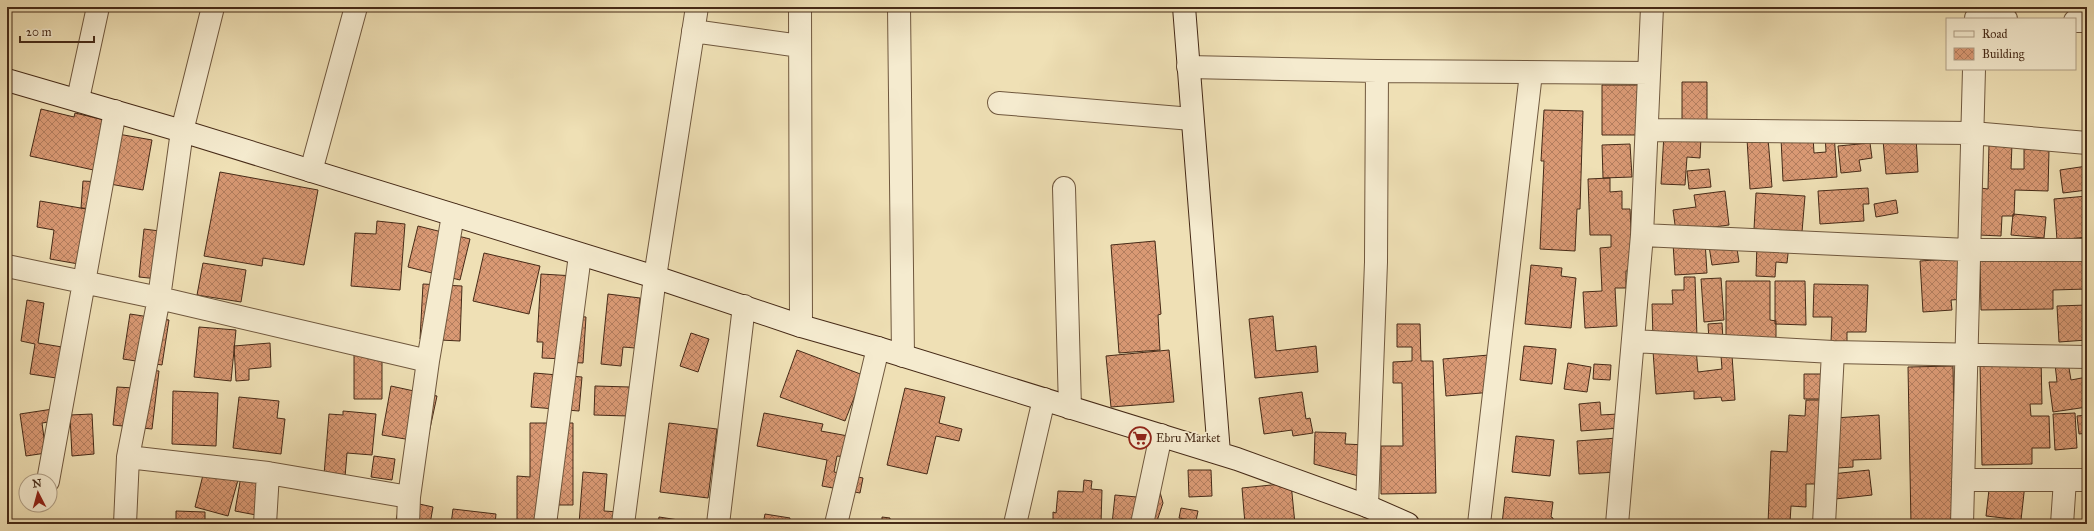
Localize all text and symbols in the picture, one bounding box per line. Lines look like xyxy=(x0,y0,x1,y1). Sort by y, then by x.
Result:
scale bar xyxy=(20,18,94,44)
legend xyxy=(1946,18,2076,70)
text: 20 m xyxy=(26,25,52,39)
text: Road xyxy=(1982,27,2008,41)
text: Building xyxy=(1982,47,2025,62)
supermarket icon: Ebru Market xyxy=(1127,425,1153,451)
place label: Ebru Market xyxy=(1156,431,1221,445)
north arrow xyxy=(18,473,58,513)
text: N xyxy=(32,477,43,491)

